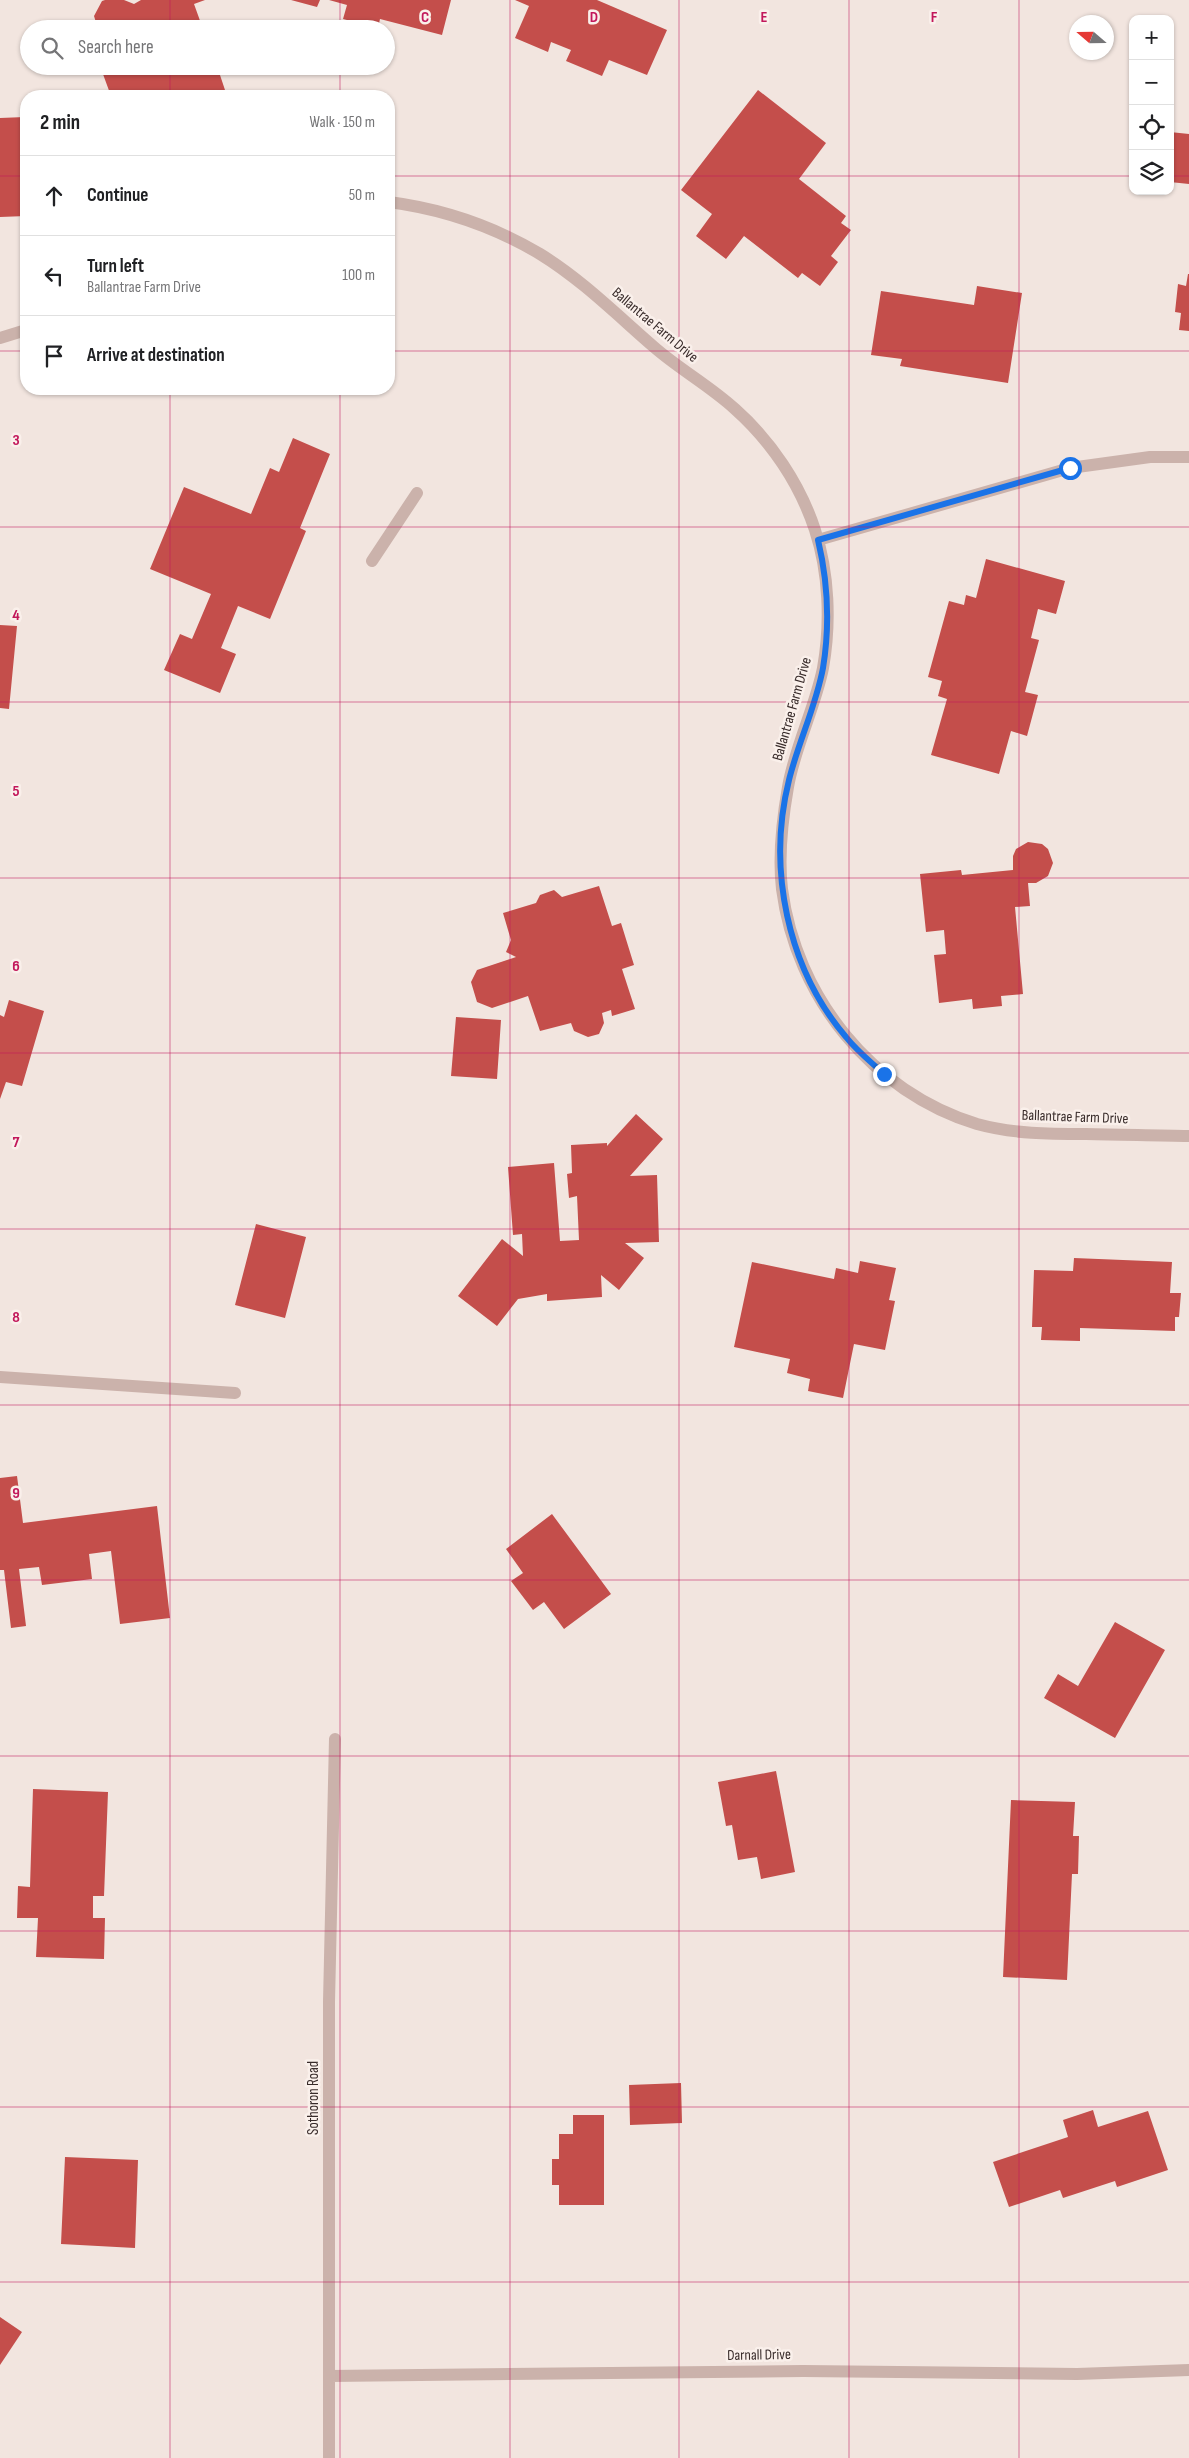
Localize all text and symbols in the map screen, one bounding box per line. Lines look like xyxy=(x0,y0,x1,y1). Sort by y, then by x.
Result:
text: C xyxy=(421,8,429,27)
text: D xyxy=(590,8,598,27)
text: E xyxy=(761,8,768,27)
text: F xyxy=(931,8,938,27)
north arrow xyxy=(1069,15,1114,60)
map controls xyxy=(1129,15,1174,195)
button: + xyxy=(1129,15,1174,60)
search box xyxy=(20,20,395,75)
icon: search xyxy=(38,34,66,62)
text: Search here xyxy=(78,36,154,59)
button: − xyxy=(1129,60,1174,105)
button: locate xyxy=(1129,105,1174,150)
text: 2 min xyxy=(40,110,80,135)
text: Walk · 150 m xyxy=(310,113,375,132)
button: layers xyxy=(1129,150,1174,195)
icon: ahead xyxy=(40,182,68,210)
text: Continue xyxy=(87,184,148,207)
text: 50 m xyxy=(349,186,375,205)
text: Turn left xyxy=(87,255,144,278)
icon: left xyxy=(40,262,68,290)
text: 100 m xyxy=(342,266,375,285)
text: Ballantrae Farm Drive xyxy=(87,278,201,297)
street label: Ballantrae Farm Drive xyxy=(608,283,702,367)
icon: arrive xyxy=(40,342,68,370)
text: Arrive at destination xyxy=(87,344,225,367)
text: 3 xyxy=(12,431,20,450)
route start xyxy=(1059,457,1082,480)
text: 4 xyxy=(12,606,20,625)
street label: Ballantrae Farm Drive xyxy=(768,655,816,763)
text: 5 xyxy=(12,782,20,801)
text: 6 xyxy=(12,957,20,976)
route end xyxy=(873,1063,896,1086)
street label: Ballantrae Farm Drive xyxy=(1021,1106,1129,1128)
text: 7 xyxy=(13,1133,20,1152)
text: 8 xyxy=(12,1308,20,1327)
text: 9 xyxy=(12,1484,20,1503)
street label: Sothoron Road xyxy=(304,2061,323,2135)
street label: Darnall Drive xyxy=(727,2345,791,2365)

